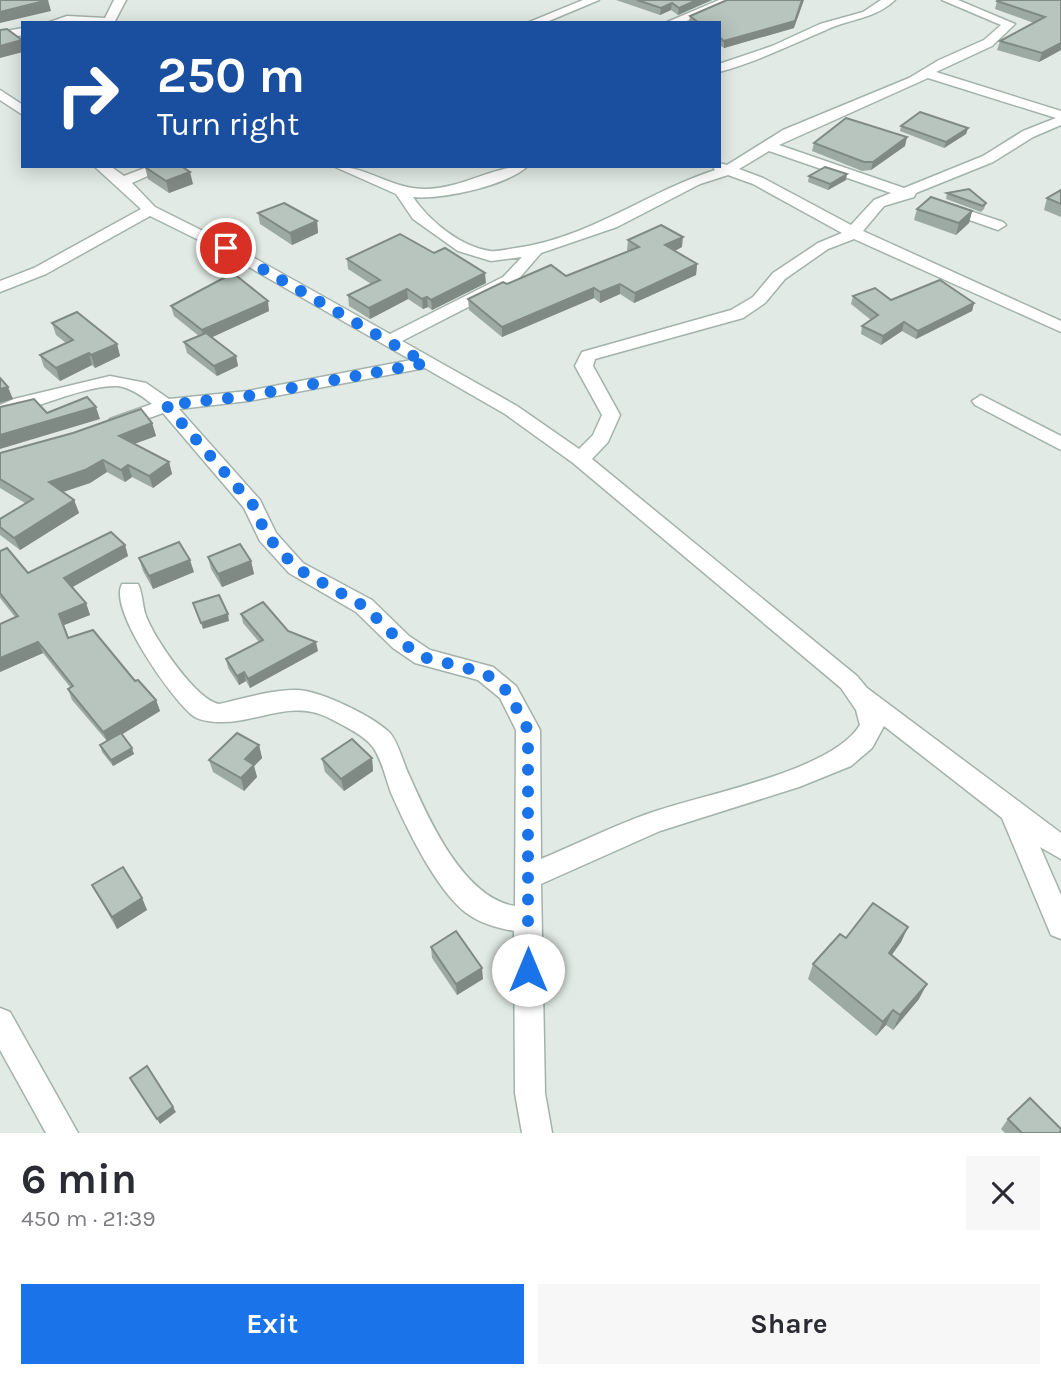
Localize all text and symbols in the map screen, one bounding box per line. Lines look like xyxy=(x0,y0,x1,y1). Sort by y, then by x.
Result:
text: 250 m xyxy=(157,47,305,104)
icon: right xyxy=(42,49,133,140)
text: Turn right xyxy=(157,106,299,143)
pin xyxy=(196,218,256,278)
icon: arrive xyxy=(207,229,245,267)
position arrow xyxy=(491,933,565,1007)
text: 6 min xyxy=(21,1154,137,1204)
button: close xyxy=(966,1156,1040,1230)
text: 450 m · 21:39 xyxy=(21,1205,156,1232)
button: Exit xyxy=(21,1284,524,1364)
button: Share xyxy=(538,1284,1040,1364)

